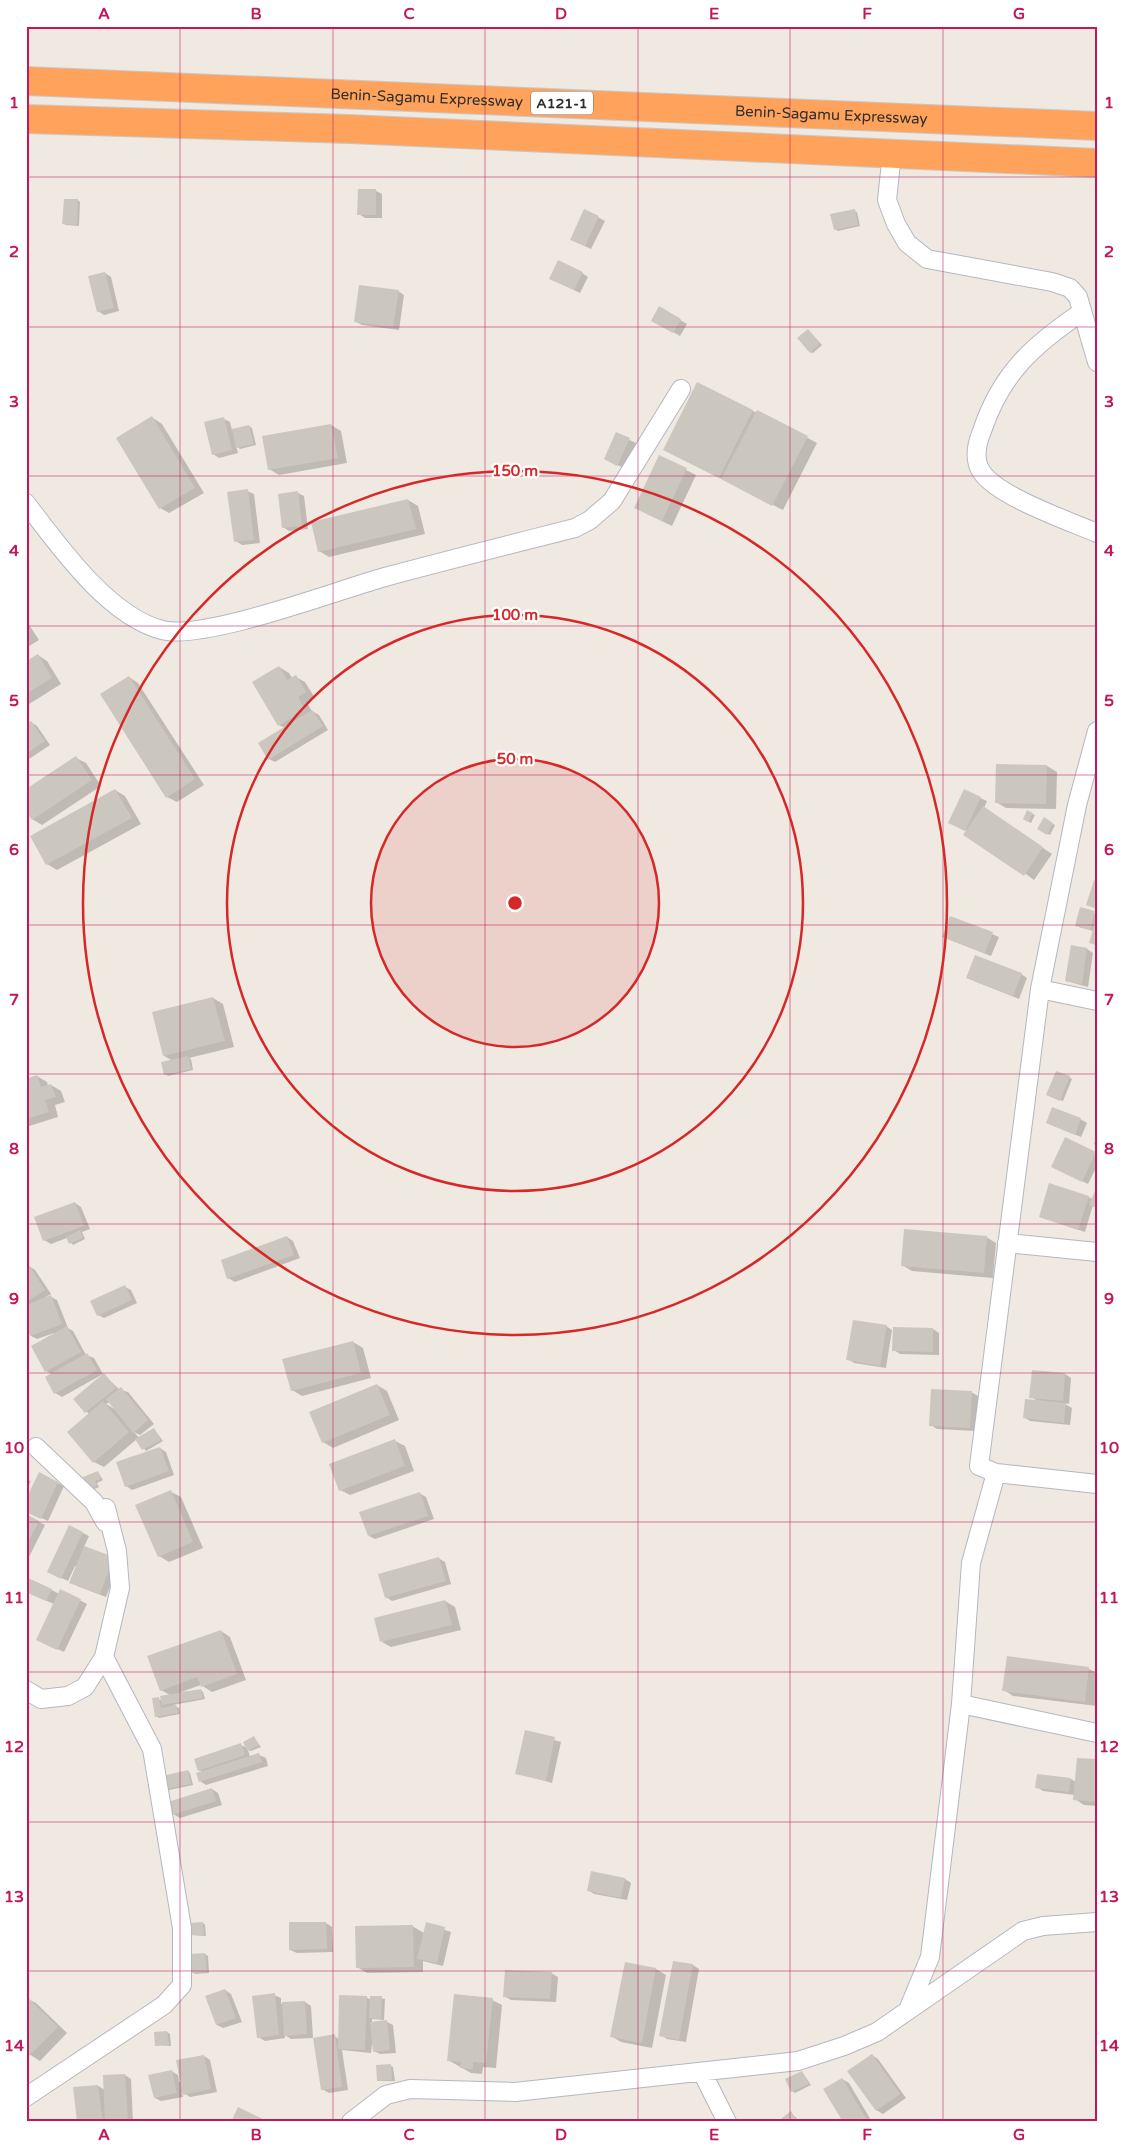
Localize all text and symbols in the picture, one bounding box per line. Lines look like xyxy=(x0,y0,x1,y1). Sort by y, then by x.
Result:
text: A xyxy=(98,4,110,24)
text: B xyxy=(250,4,262,24)
text: C xyxy=(403,4,415,24)
text: D xyxy=(555,4,567,24)
text: E xyxy=(709,4,719,24)
text: F xyxy=(862,4,872,24)
text: G xyxy=(1013,4,1025,24)
street label: Benin-Sagamu Expressway xyxy=(330,85,523,111)
road number: A121-1 xyxy=(531,92,593,115)
text: 1 xyxy=(9,93,19,113)
text: 1 xyxy=(1104,93,1114,113)
street label: Benin-Sagamu Expressway xyxy=(735,102,928,128)
text: 2 xyxy=(9,242,19,262)
text: 2 xyxy=(1104,242,1114,262)
text: 3 xyxy=(9,392,19,412)
text: 3 xyxy=(1104,392,1114,412)
text: 150 m xyxy=(492,462,538,480)
text: 4 xyxy=(9,541,19,561)
text: 4 xyxy=(1104,541,1114,561)
text: 100 m xyxy=(492,606,538,624)
text: 5 xyxy=(9,691,19,711)
text: 5 xyxy=(1104,691,1114,711)
text: 50 m xyxy=(497,750,533,768)
text: 6 xyxy=(9,840,19,860)
text: 6 xyxy=(1104,840,1114,860)
centre of rings xyxy=(506,894,524,912)
text: 7 xyxy=(9,990,19,1010)
text: 7 xyxy=(1104,990,1114,1010)
text: 8 xyxy=(9,1139,19,1159)
text: 8 xyxy=(1104,1139,1114,1159)
text: 9 xyxy=(9,1289,19,1309)
text: 9 xyxy=(1104,1289,1114,1309)
text: 10 xyxy=(4,1438,24,1458)
text: 10 xyxy=(1099,1438,1119,1458)
text: 11 xyxy=(4,1588,24,1608)
text: 11 xyxy=(1099,1588,1119,1608)
text: 12 xyxy=(4,1737,24,1757)
text: 12 xyxy=(1099,1737,1119,1757)
text: 13 xyxy=(4,1887,24,1907)
text: 13 xyxy=(1099,1887,1119,1907)
text: 14 xyxy=(4,2036,24,2056)
text: 14 xyxy=(1099,2036,1119,2056)
text: A xyxy=(98,2125,110,2145)
text: B xyxy=(250,2125,262,2145)
text: C xyxy=(403,2125,415,2145)
text: D xyxy=(555,2125,567,2145)
text: E xyxy=(709,2125,719,2145)
text: F xyxy=(862,2125,872,2145)
text: G xyxy=(1013,2125,1025,2145)

